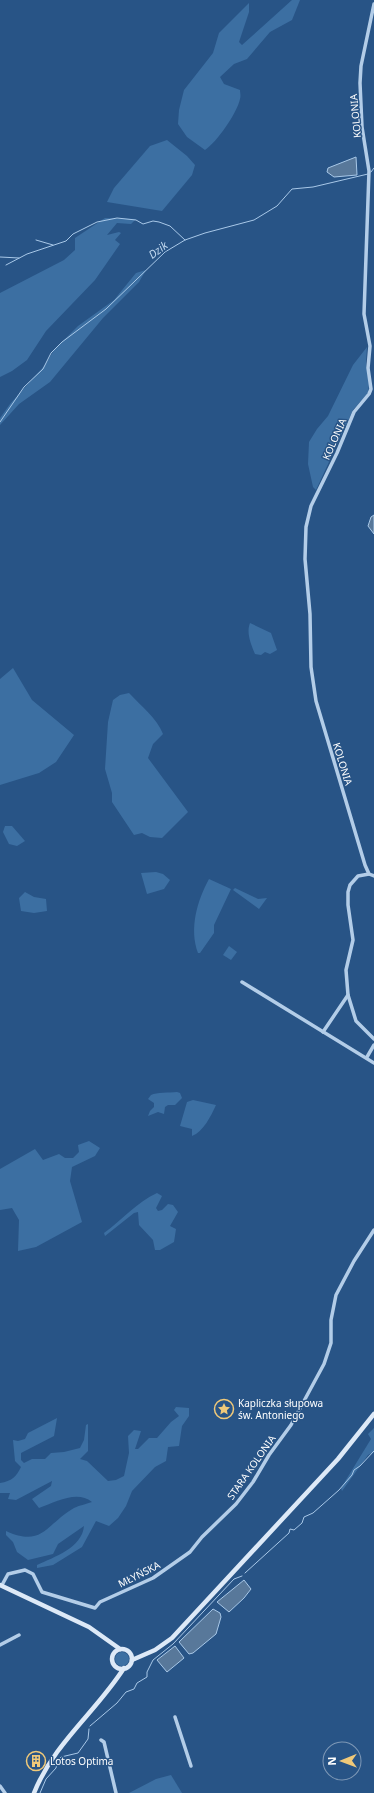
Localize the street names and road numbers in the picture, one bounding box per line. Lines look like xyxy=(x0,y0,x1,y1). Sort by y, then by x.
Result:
street label: KOLONIA xyxy=(346,93,364,139)
street label: KOLONIA xyxy=(319,415,350,462)
street label: KOLONIA xyxy=(330,741,356,788)
street label: STARA KOLONIA xyxy=(223,1431,279,1502)
street label: MŁYŃSKA xyxy=(116,1557,163,1591)

